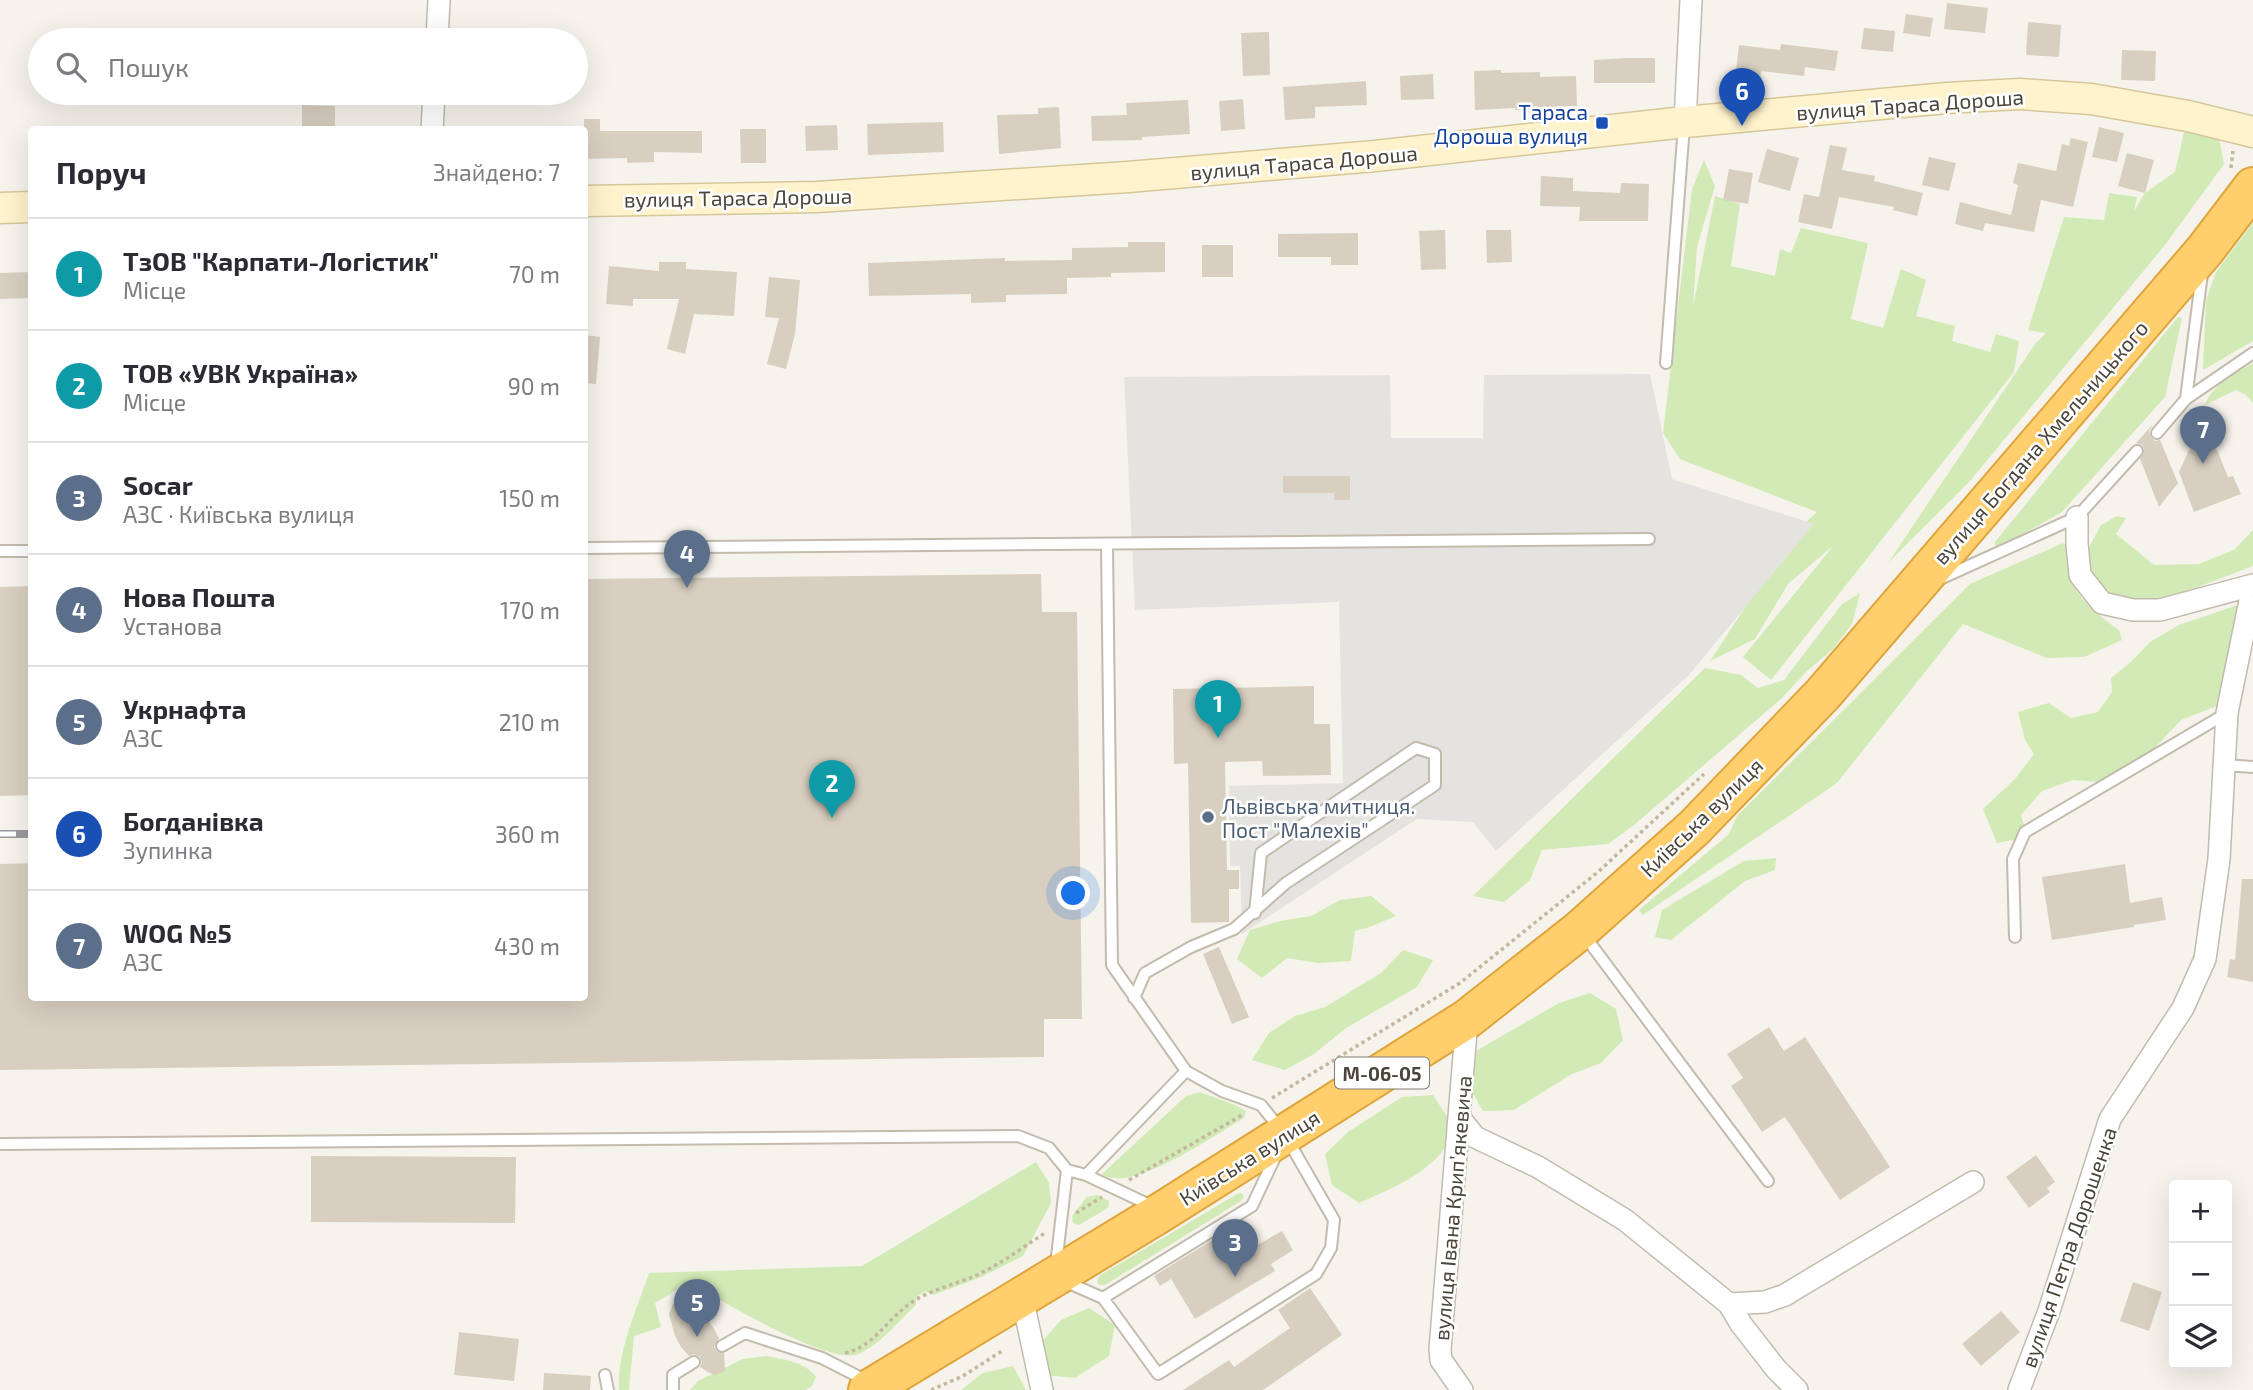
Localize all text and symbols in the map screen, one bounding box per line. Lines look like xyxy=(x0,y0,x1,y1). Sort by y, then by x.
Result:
search box xyxy=(28,28,588,105)
icon: search xyxy=(52,48,90,86)
text: Пошук xyxy=(108,51,189,82)
pin: 6 xyxy=(1719,68,1765,126)
street label: вулиця Тараса Дороша xyxy=(1795,84,2025,125)
place label: Тараса Дороша вулиця xyxy=(1434,99,1588,149)
marker: Тараса Дороша вулиця xyxy=(1594,115,1610,131)
street label: вулиця Тараса Дороша xyxy=(1189,140,1419,185)
text: Поруч xyxy=(56,154,146,190)
text: Знайдено: 7 xyxy=(433,158,560,186)
street label: вулиця Тараса Дороша xyxy=(624,183,852,212)
text: ТзОВ "Карпати-Логістик" xyxy=(123,245,439,276)
text: 1 xyxy=(74,260,84,288)
text: 70 m xyxy=(509,260,560,288)
text: Місце xyxy=(123,276,186,304)
street label: вулиця Богдана Хмельницького xyxy=(1927,315,2153,570)
text: ТОВ «УВК Україна» xyxy=(123,357,358,388)
text: 2 xyxy=(72,372,86,400)
text: 90 m xyxy=(508,372,560,400)
text: Місце xyxy=(123,388,186,416)
pin: 7 xyxy=(2180,406,2226,464)
text: Socar xyxy=(123,469,193,500)
text: 3 xyxy=(72,484,86,512)
text: 150 m xyxy=(499,484,560,512)
text: АЗС · Київська вулиця xyxy=(123,500,355,528)
pin: 4 xyxy=(664,530,710,588)
text: Нова Пошта xyxy=(123,581,275,612)
text: 4 xyxy=(72,596,86,624)
text: 170 m xyxy=(500,596,560,624)
text: Установа xyxy=(123,612,222,640)
pin: 1 xyxy=(1195,680,1241,738)
text: Укрнафта xyxy=(123,693,246,724)
text: 5 xyxy=(73,708,85,736)
text: 210 m xyxy=(499,708,560,736)
text: АЗС xyxy=(123,724,163,752)
street label: Київська вулиця xyxy=(1635,752,1768,882)
pin: 2 xyxy=(809,760,855,818)
place label: Львівська митниця. Пост "Малехів" xyxy=(1222,793,1415,842)
text: Богданівка xyxy=(123,805,264,836)
marker: Львівська митниця. Пост "Малехів" xyxy=(1200,809,1216,825)
text: 6 xyxy=(72,820,86,848)
text: 360 m xyxy=(495,820,560,848)
text: Зупинка xyxy=(123,836,213,864)
your location xyxy=(1056,876,1090,910)
text: WOG №5 xyxy=(123,917,232,948)
text: 7 xyxy=(73,932,85,960)
text: 430 m xyxy=(494,932,560,960)
text: АЗС xyxy=(123,948,163,976)
road number: М-06-05 xyxy=(1335,1058,1429,1088)
street label: вулиця Івана Крипʼякевича xyxy=(1428,1074,1477,1342)
street label: Київська вулиця xyxy=(1174,1104,1324,1211)
street label: вулиця Петра Дорошенка xyxy=(2015,1124,2122,1371)
map controls xyxy=(2169,1180,2232,1369)
button: + xyxy=(2169,1180,2232,1243)
pin: 3 xyxy=(1212,1219,1258,1277)
button: − xyxy=(2169,1243,2232,1306)
pin: 5 xyxy=(674,1279,720,1337)
button: layers xyxy=(2169,1306,2232,1369)

